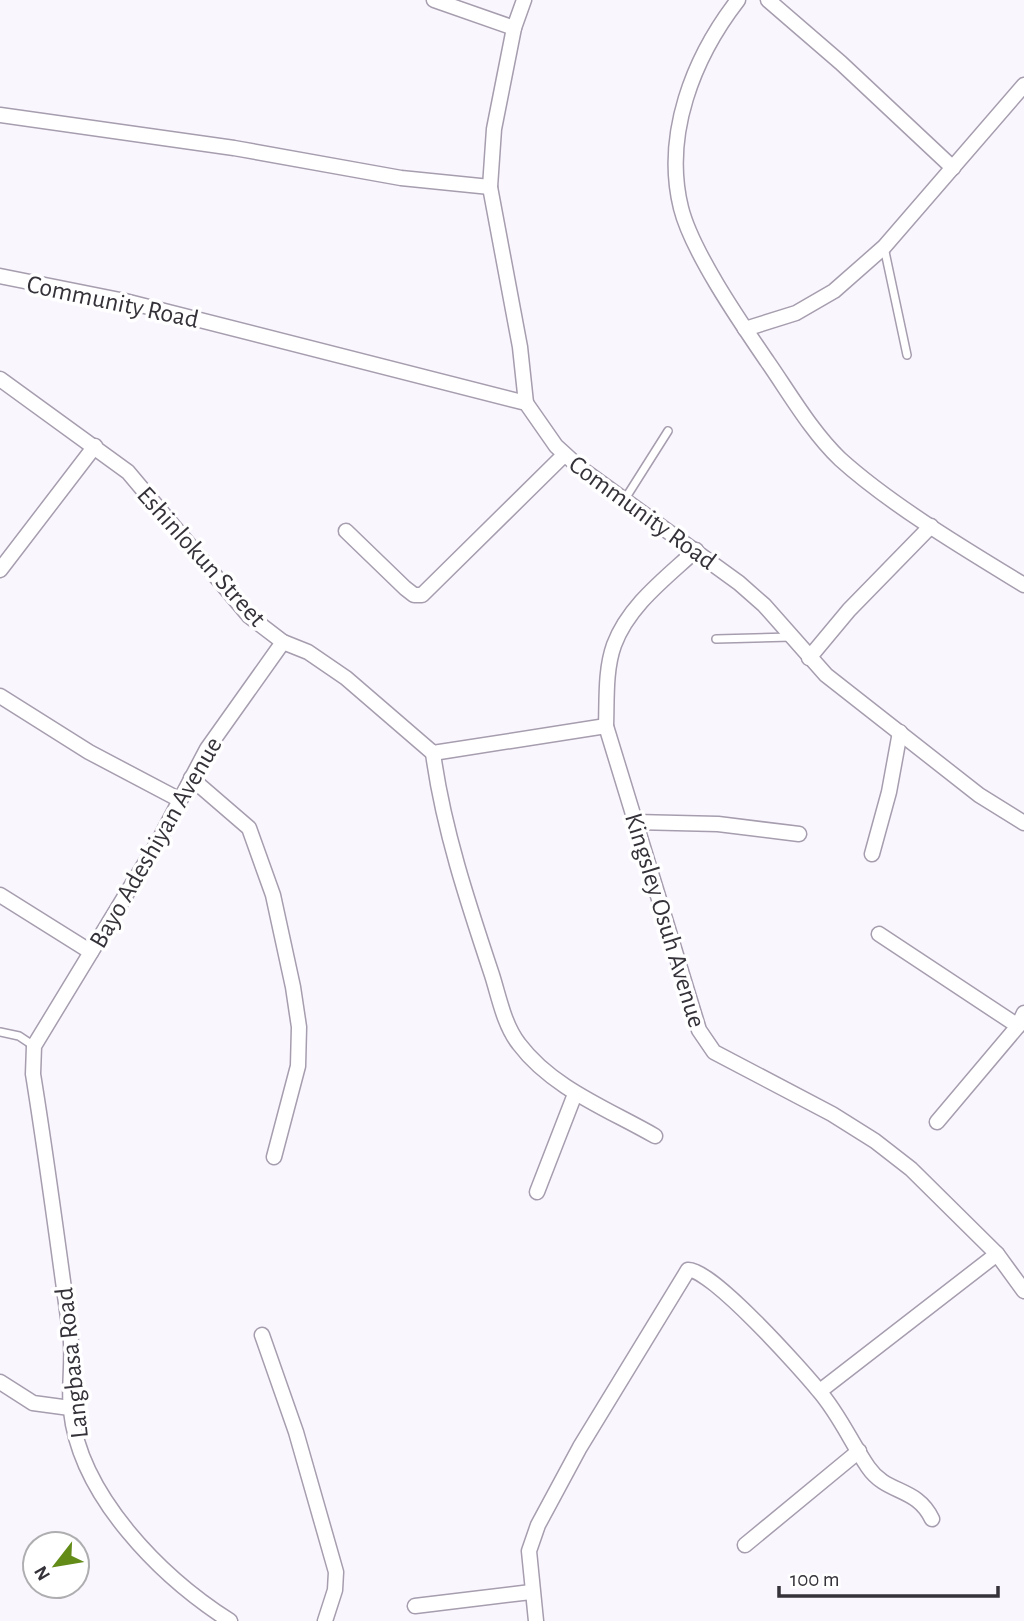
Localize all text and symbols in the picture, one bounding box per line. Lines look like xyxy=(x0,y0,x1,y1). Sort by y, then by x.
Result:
street label: Community Road xyxy=(25,271,201,333)
street label: Community Road xyxy=(564,451,721,575)
street label: Eshinlokun Street xyxy=(132,482,271,632)
street label: Bayo Adeshiyan Avenue xyxy=(85,733,227,952)
street label: Kingsley Osuh Avenue xyxy=(620,810,710,1031)
street label: Langbasa Road xyxy=(51,1286,93,1440)
north arrow xyxy=(21,1530,91,1600)
scale bar xyxy=(779,1554,998,1598)
text: N xyxy=(31,1562,54,1584)
text: 100 m xyxy=(790,1569,840,1590)

